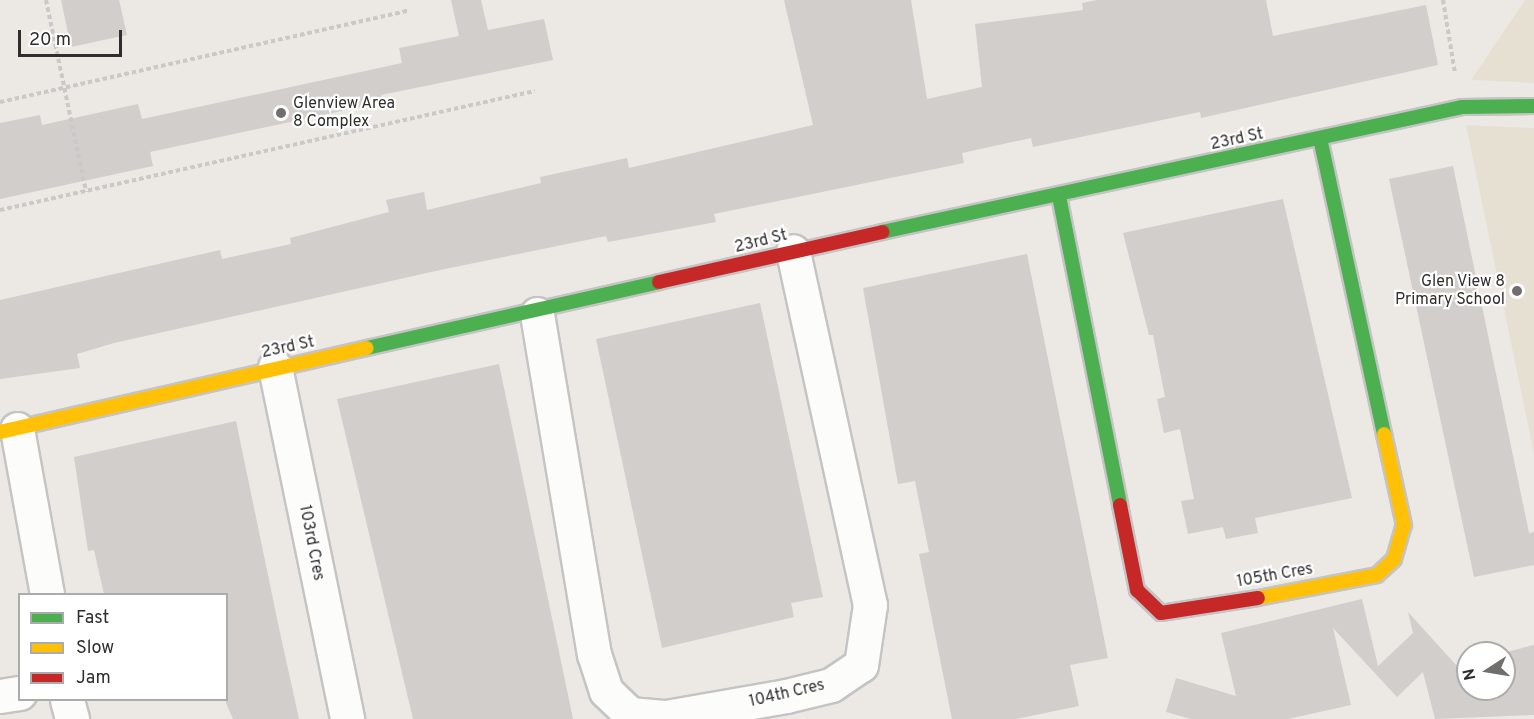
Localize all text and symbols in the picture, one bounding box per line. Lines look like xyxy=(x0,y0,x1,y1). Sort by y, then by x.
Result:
scale bar xyxy=(21,18,124,56)
text: 20 m xyxy=(29,29,71,52)
place label: Glenview Area 8 Complex xyxy=(293,94,395,132)
marker: Glenview Area 8 Complex xyxy=(274,106,288,120)
street label: 23rd St xyxy=(1209,125,1265,155)
street label: 23rd St xyxy=(733,226,789,258)
place label: Glen View 8 Primary School xyxy=(1395,272,1505,310)
marker: Glen View 8 Primary School xyxy=(1510,284,1524,298)
street label: 23rd St xyxy=(260,333,316,363)
street label: 103rd Cres xyxy=(294,504,328,582)
street label: 105th Cres xyxy=(1236,560,1314,592)
legend xyxy=(18,593,228,701)
text: Fast xyxy=(76,607,109,630)
text: Slow xyxy=(76,637,114,660)
north arrow xyxy=(1456,641,1516,701)
text: Jam xyxy=(76,667,111,690)
text: N xyxy=(1459,667,1481,682)
street label: 104th Cres xyxy=(747,676,827,712)

